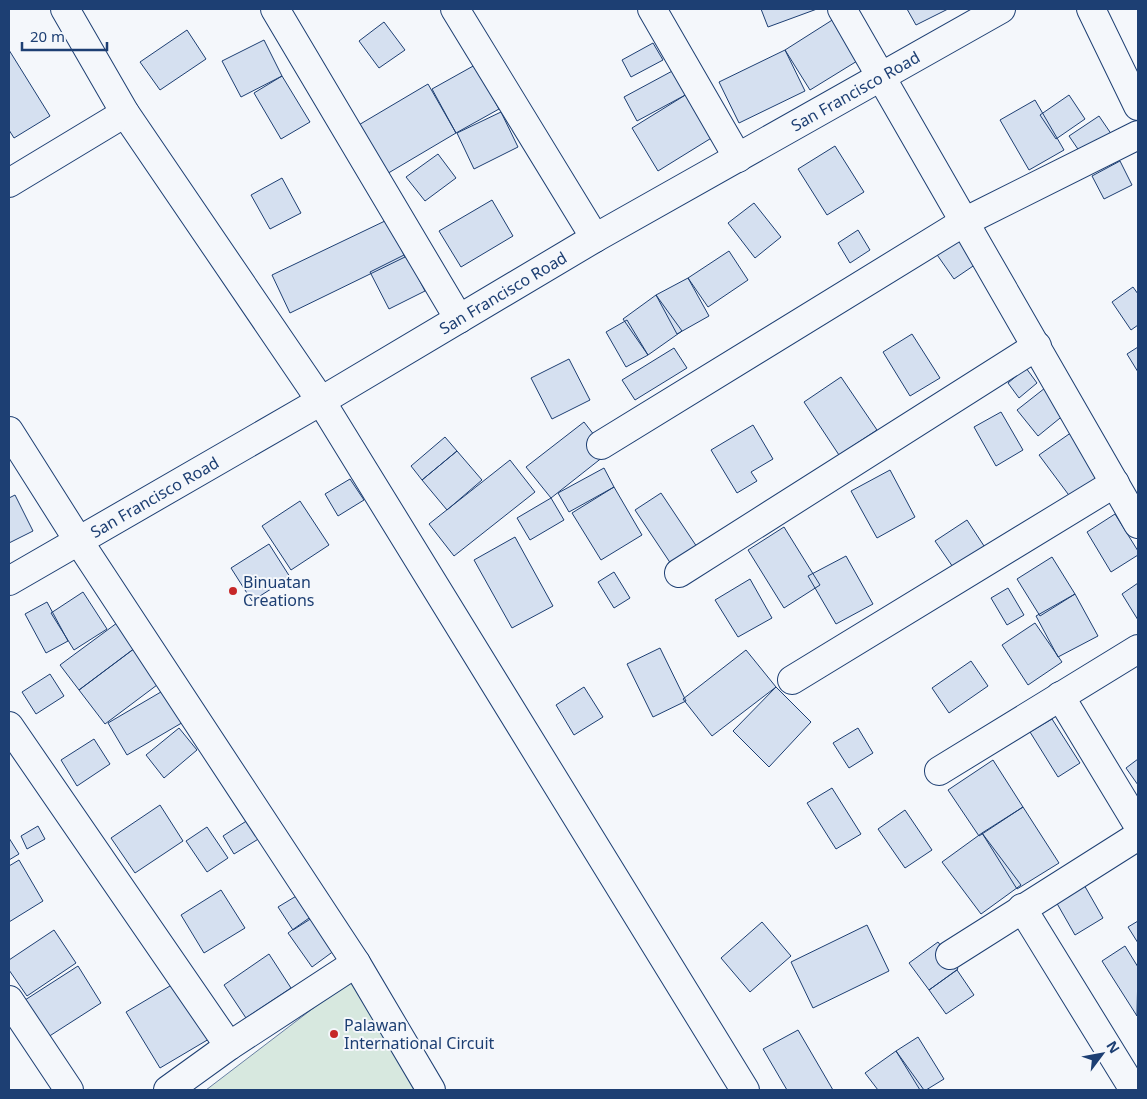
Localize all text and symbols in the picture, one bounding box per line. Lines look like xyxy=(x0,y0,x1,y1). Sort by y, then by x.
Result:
scale bar xyxy=(22,20,108,52)
text: 20 m xyxy=(30,26,65,46)
street label: San Francisco Road xyxy=(787,46,924,136)
street label: San Francisco Road xyxy=(435,246,571,339)
street label: San Francisco Road xyxy=(86,451,223,543)
place label: Binuatan Creations xyxy=(243,571,315,611)
marker: Binuatan Creations xyxy=(227,585,239,597)
place label: Palawan International Circuit xyxy=(344,1014,495,1054)
marker: Palawan International Circuit xyxy=(328,1028,340,1040)
north arrow xyxy=(1077,1029,1127,1079)
text: N xyxy=(1102,1037,1125,1057)

